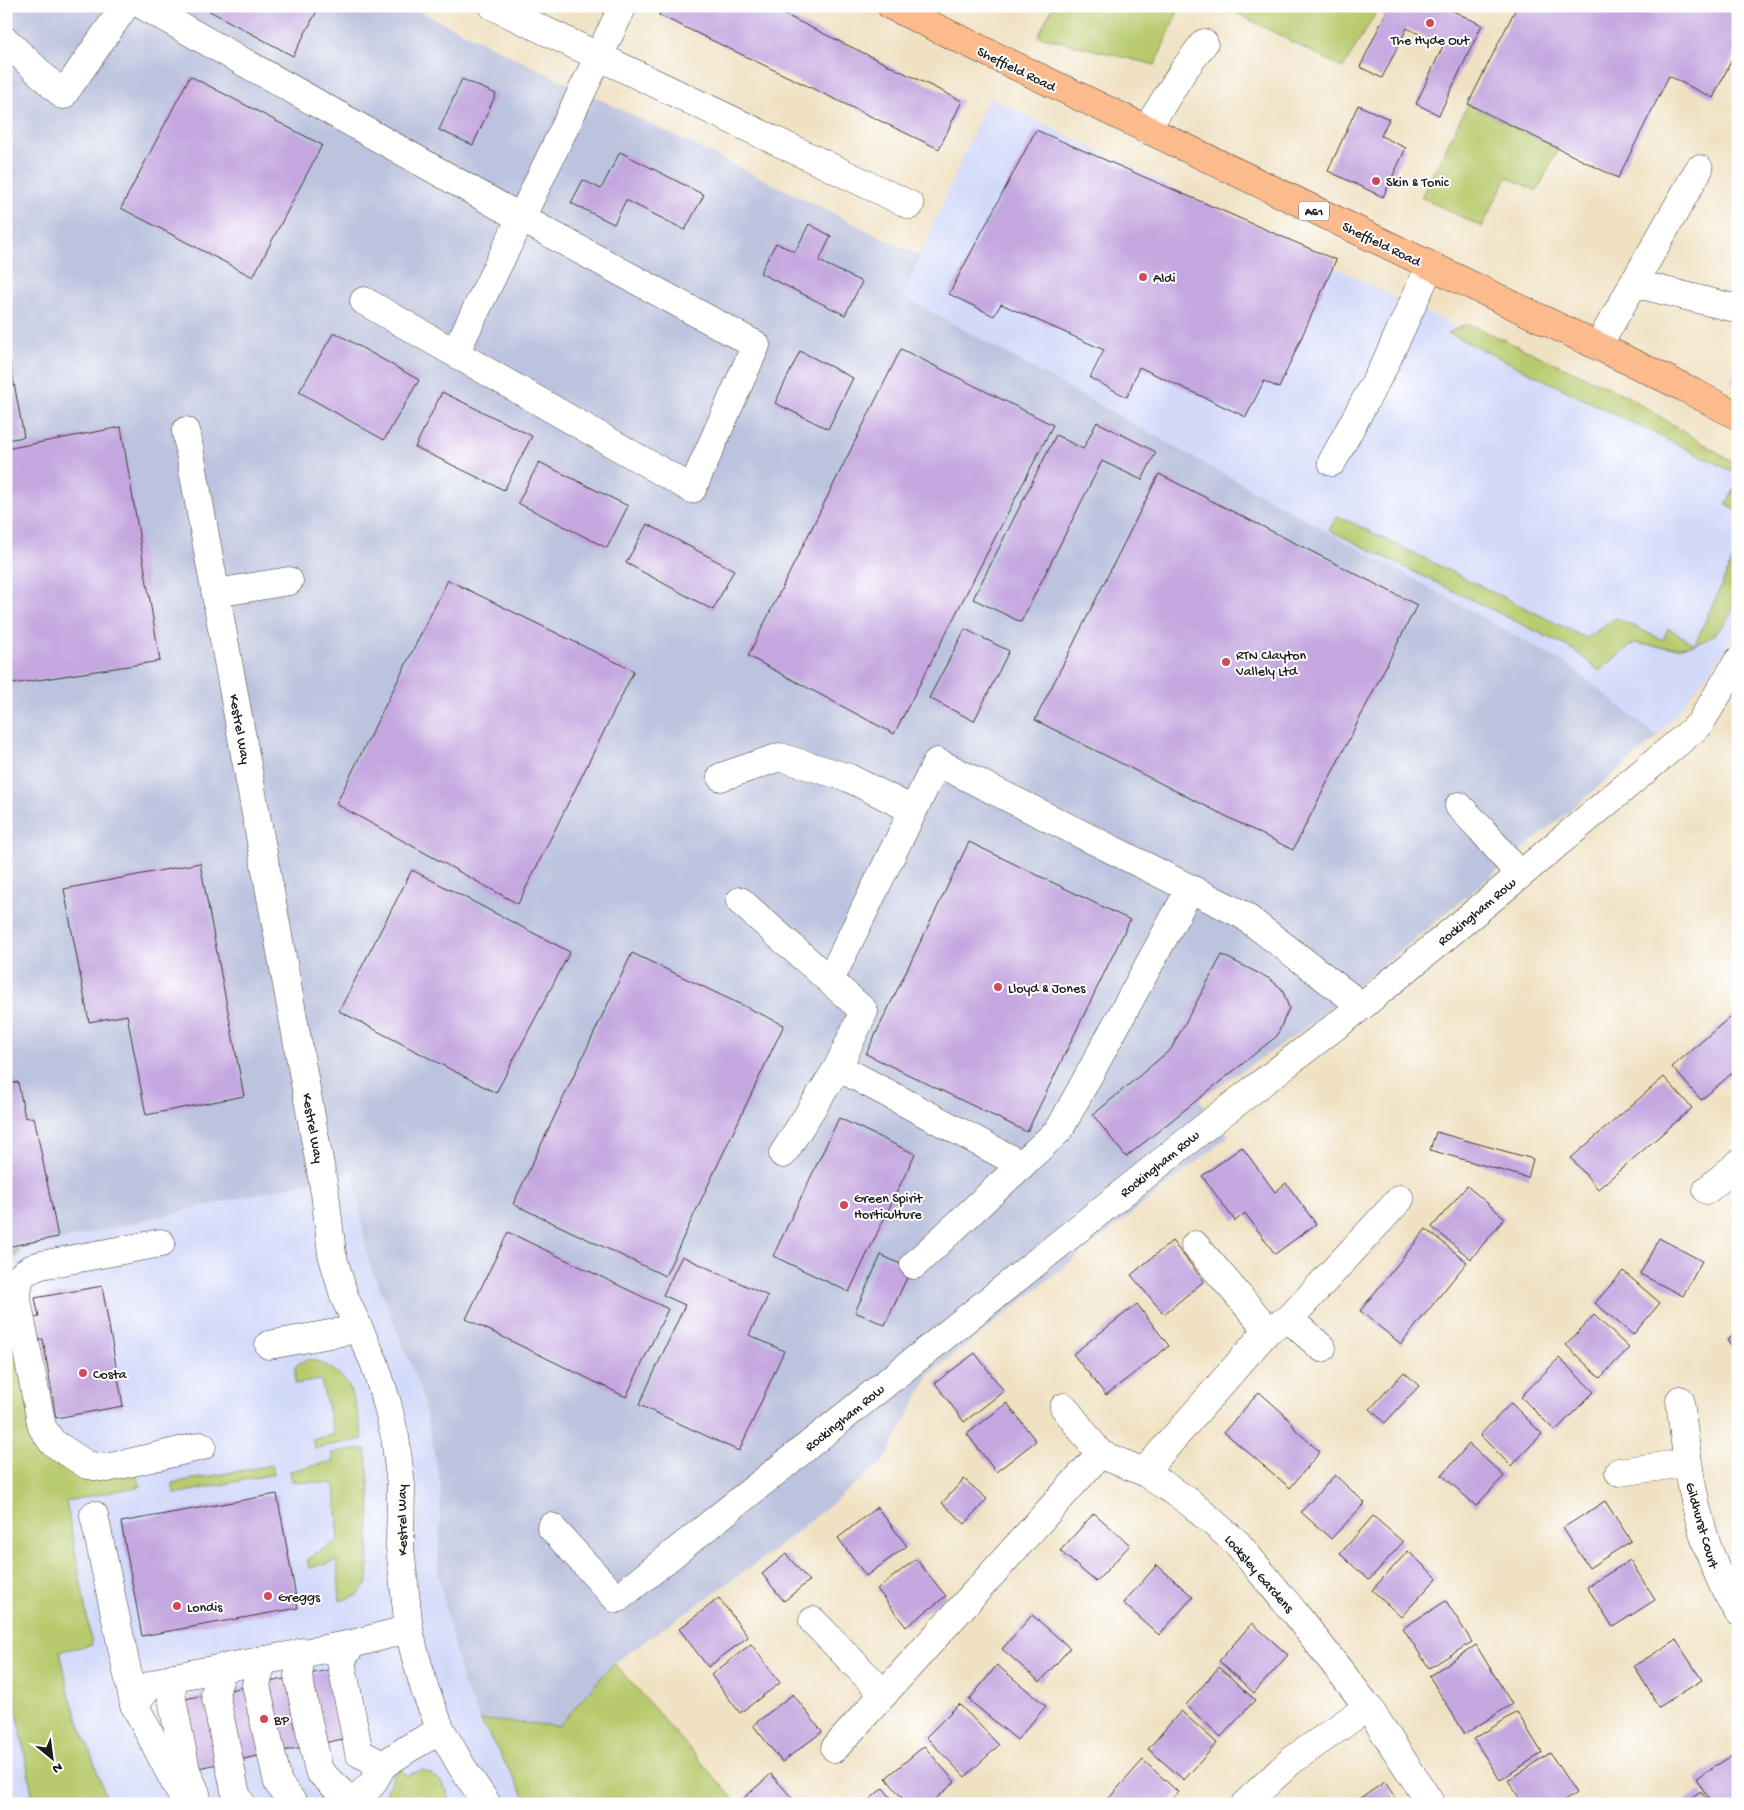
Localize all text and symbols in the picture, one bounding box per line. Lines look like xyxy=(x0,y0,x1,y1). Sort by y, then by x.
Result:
marker: The Hyde Out xyxy=(1424,17,1436,29)
place label: The Hyde Out xyxy=(1390,33,1470,50)
street label: Sheffield Road xyxy=(974,44,1060,97)
marker: Skin & Tonic xyxy=(1370,175,1382,187)
place label: Skin & Tonic xyxy=(1386,175,1450,192)
road number: A61 xyxy=(1299,202,1329,220)
street label: Sheffield Road xyxy=(1339,219,1425,272)
marker: Aldi xyxy=(1137,271,1149,283)
place label: Aldi xyxy=(1153,271,1176,288)
place label: RTN Clayton Vallely Ltd xyxy=(1235,648,1306,681)
marker: RTN Clayton Vallely Ltd xyxy=(1220,656,1232,668)
street label: Kestrel Way xyxy=(224,693,253,766)
street label: Rockingham Row xyxy=(1435,875,1520,951)
marker: Lloyd & Jones xyxy=(992,981,1004,993)
place label: Lloyd & Jones xyxy=(1008,981,1086,998)
street label: Kestrel Way xyxy=(297,1092,326,1165)
street label: Rockingham Row xyxy=(1117,1128,1204,1202)
place label: Green Spirit Horticulture xyxy=(854,1191,924,1224)
marker: Green Spirit Horticulture xyxy=(838,1199,850,1211)
marker: Costa xyxy=(77,1367,89,1379)
place label: Costa xyxy=(93,1367,128,1384)
street label: Rockingham Row xyxy=(802,1382,889,1456)
street label: Gildhurst Court xyxy=(1680,1481,1721,1572)
street label: Kestrel Way xyxy=(394,1484,413,1556)
street label: Locksley Gardens xyxy=(1220,1532,1297,1618)
marker: Greggs xyxy=(262,1590,274,1602)
place label: Greggs xyxy=(278,1590,321,1607)
marker: Londis xyxy=(171,1600,183,1612)
place label: Londis xyxy=(187,1600,223,1617)
marker: BP xyxy=(258,1713,270,1725)
place label: BP xyxy=(273,1713,289,1730)
north arrow xyxy=(28,1732,78,1782)
text: N xyxy=(49,1758,65,1777)

